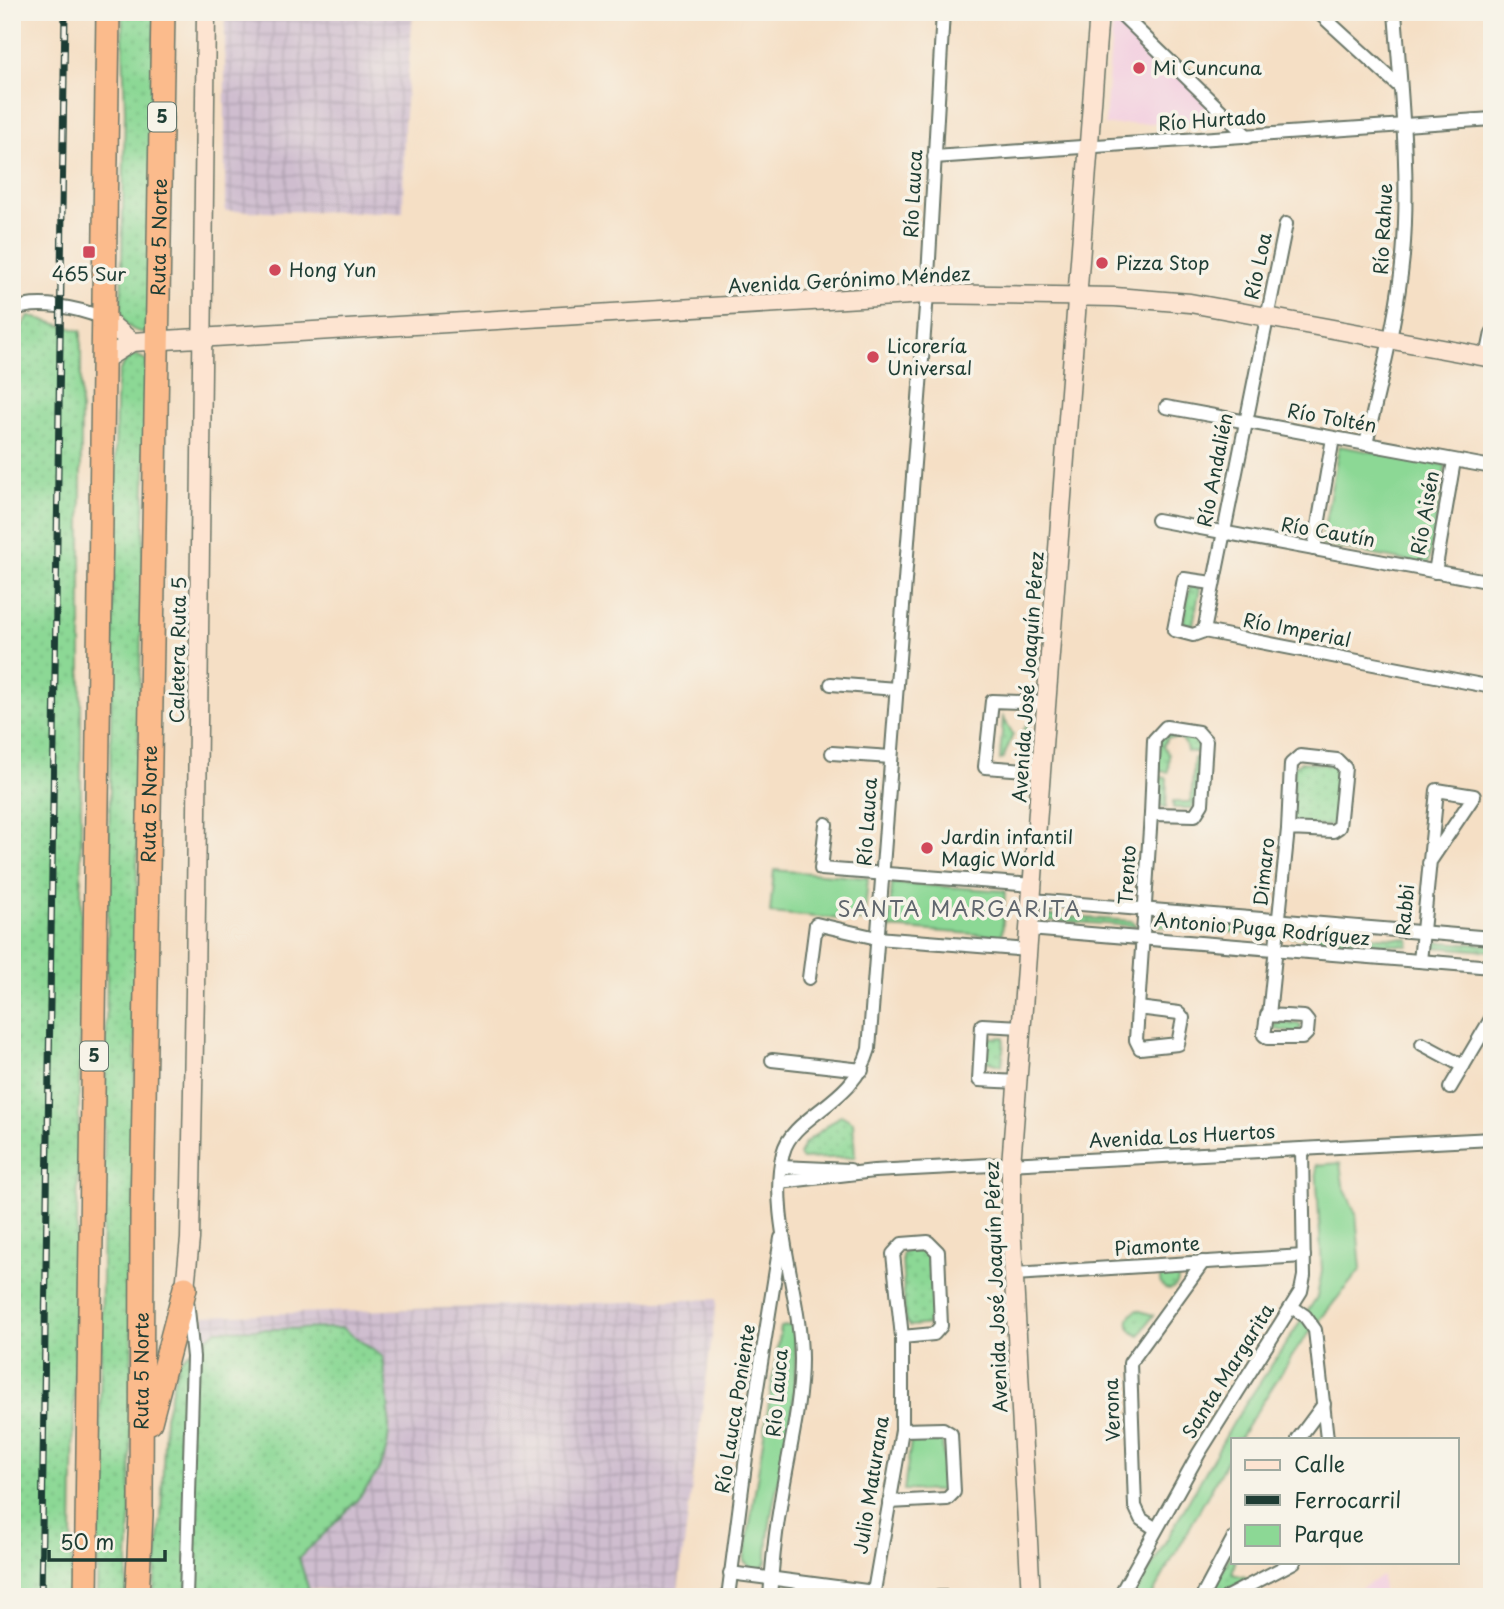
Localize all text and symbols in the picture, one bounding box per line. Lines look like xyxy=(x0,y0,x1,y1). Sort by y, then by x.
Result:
place label: Mi Cuncuna xyxy=(1153,53,1262,81)
marker: Mi Cuncuna xyxy=(1131,60,1147,76)
street label: Río Hurtado xyxy=(1157,101,1267,137)
road number: 5 xyxy=(148,103,176,132)
street label: Río Lauca xyxy=(896,149,928,239)
street label: Ruta 5 Norte xyxy=(143,178,173,296)
street label: Río Rahue xyxy=(1366,182,1398,276)
street label: Río Loa xyxy=(1236,230,1278,302)
marker: 465 Sur xyxy=(81,244,97,260)
place label: Pizza Stop xyxy=(1116,248,1210,276)
place label: Hong Yun xyxy=(289,255,376,283)
marker: Pizza Stop xyxy=(1094,255,1110,271)
place label: 465 Sur xyxy=(52,259,126,287)
street label: Avenida Gerónimo Méndez xyxy=(727,259,971,299)
marker: Hong Yun xyxy=(267,262,283,278)
place label: Licorería Universal xyxy=(887,331,972,381)
marker: Licorería Universal xyxy=(865,349,881,365)
street label: Río Toltén xyxy=(1285,395,1379,439)
street label: Río Andalién xyxy=(1189,410,1239,529)
street label: Río Aisén xyxy=(1403,468,1445,557)
street label: Río Cautín xyxy=(1279,509,1377,553)
street label: Avenida José Joaquín Pérez xyxy=(1004,551,1050,803)
street label: Caletera Ruta 5 xyxy=(162,576,192,724)
street label: Río Imperial xyxy=(1241,605,1354,653)
street label: Ruta 5 Norte xyxy=(133,745,163,863)
street label: Río Lauca xyxy=(849,777,883,867)
place label: Jardin infantil Magic World xyxy=(941,822,1073,872)
street label: Dimaro xyxy=(1245,836,1281,908)
marker: Jardin infantil Magic World xyxy=(919,840,935,856)
street label: Trento xyxy=(1110,844,1142,906)
street label: Rabbi xyxy=(1388,883,1420,937)
district label: SANTA MARGARITA xyxy=(838,892,1082,924)
street label: Antonio Puga Rodríguez xyxy=(1153,905,1371,951)
road number: 5 xyxy=(80,1042,108,1070)
street label: Avenida Los Huertos xyxy=(1088,1116,1276,1154)
street label: Avenida José Joaquín Pérez xyxy=(977,1161,1013,1413)
street label: Piamonte xyxy=(1113,1228,1201,1262)
street label: Santa Margarita xyxy=(1174,1297,1280,1443)
street label: Ruta 5 Norte xyxy=(126,1312,155,1430)
street label: Río Lauca Poniente xyxy=(707,1322,761,1495)
street label: Río Lauca xyxy=(758,1347,794,1438)
street label: Verona xyxy=(1096,1378,1126,1442)
street label: Julio Maturana xyxy=(845,1414,895,1556)
legend xyxy=(1231,1438,1458,1564)
text: Calle xyxy=(1294,1447,1345,1479)
text: Ferrocarril xyxy=(1294,1483,1401,1515)
text: Parque xyxy=(1294,1517,1364,1549)
scale bar xyxy=(49,1518,164,1562)
text: 50 m xyxy=(60,1525,114,1557)

